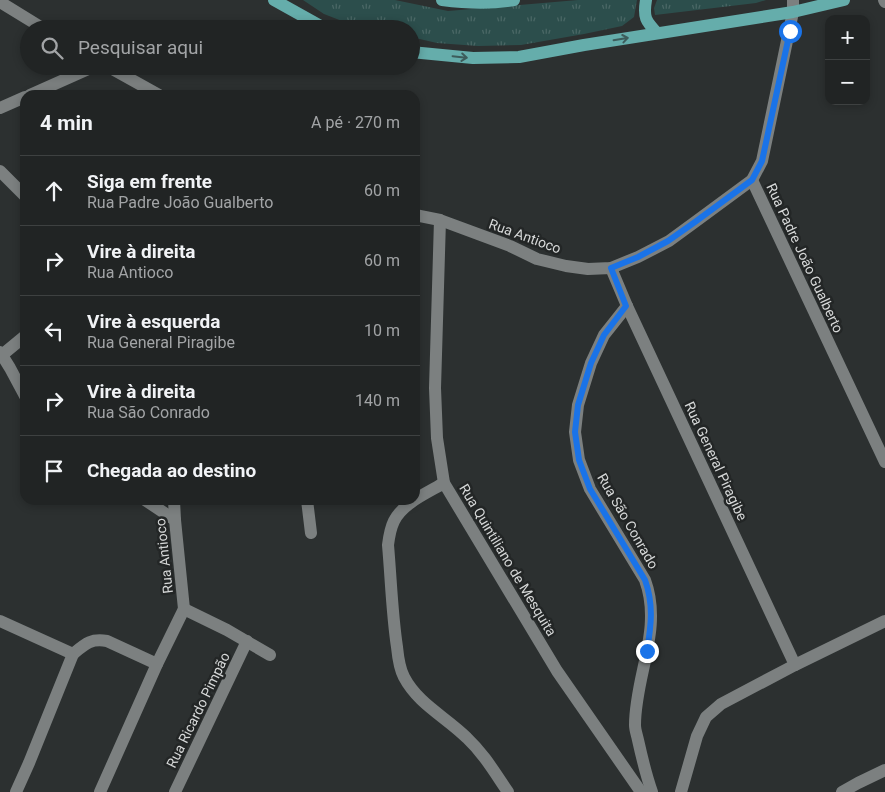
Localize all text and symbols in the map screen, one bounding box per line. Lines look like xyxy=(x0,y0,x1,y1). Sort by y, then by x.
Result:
map controls xyxy=(825,15,870,105)
button: + xyxy=(825,15,870,60)
search box xyxy=(20,20,420,75)
route start xyxy=(779,20,802,43)
icon: search xyxy=(38,34,66,62)
one-way arrow xyxy=(612,34,628,44)
text: Pesquisar aqui xyxy=(78,36,203,59)
one-way arrow xyxy=(451,52,467,62)
button: − xyxy=(825,60,870,105)
text: 4 min xyxy=(40,111,93,135)
text: A pé · 270 m xyxy=(311,113,400,132)
text: Siga em frente xyxy=(87,170,212,193)
icon: ahead xyxy=(40,177,68,205)
text: 60 m xyxy=(364,181,400,200)
street label: Rua Padre João Gualberto xyxy=(763,181,847,335)
text: Rua Padre João Gualberto xyxy=(87,193,273,212)
street label: Rua Antioco xyxy=(487,216,563,256)
text: Vire à direita xyxy=(87,240,196,263)
icon: right xyxy=(40,247,68,275)
text: 60 m xyxy=(364,251,400,270)
text: Rua Antioco xyxy=(87,263,173,282)
text: Vire à esquerda xyxy=(87,310,220,333)
icon: left xyxy=(40,317,68,345)
text: 10 m xyxy=(364,321,400,340)
text: Rua General Piragibe xyxy=(87,333,235,352)
text: Vire à direita xyxy=(87,380,196,403)
icon: right xyxy=(40,387,68,415)
text: 140 m xyxy=(355,391,400,410)
street label: Rua General Piragibe xyxy=(681,399,751,523)
text: Rua São Conrado xyxy=(87,403,210,422)
icon: arrive xyxy=(40,457,68,485)
text: Chegada ao destino xyxy=(87,459,256,482)
street label: Rua São Conrado xyxy=(594,470,662,572)
street label: Rua Quintiliano de Mesquita xyxy=(456,481,560,639)
street label: Rua Antioco xyxy=(152,518,176,594)
route end xyxy=(636,640,659,663)
street label: Rua Ricardo Pimpão xyxy=(163,650,233,770)

